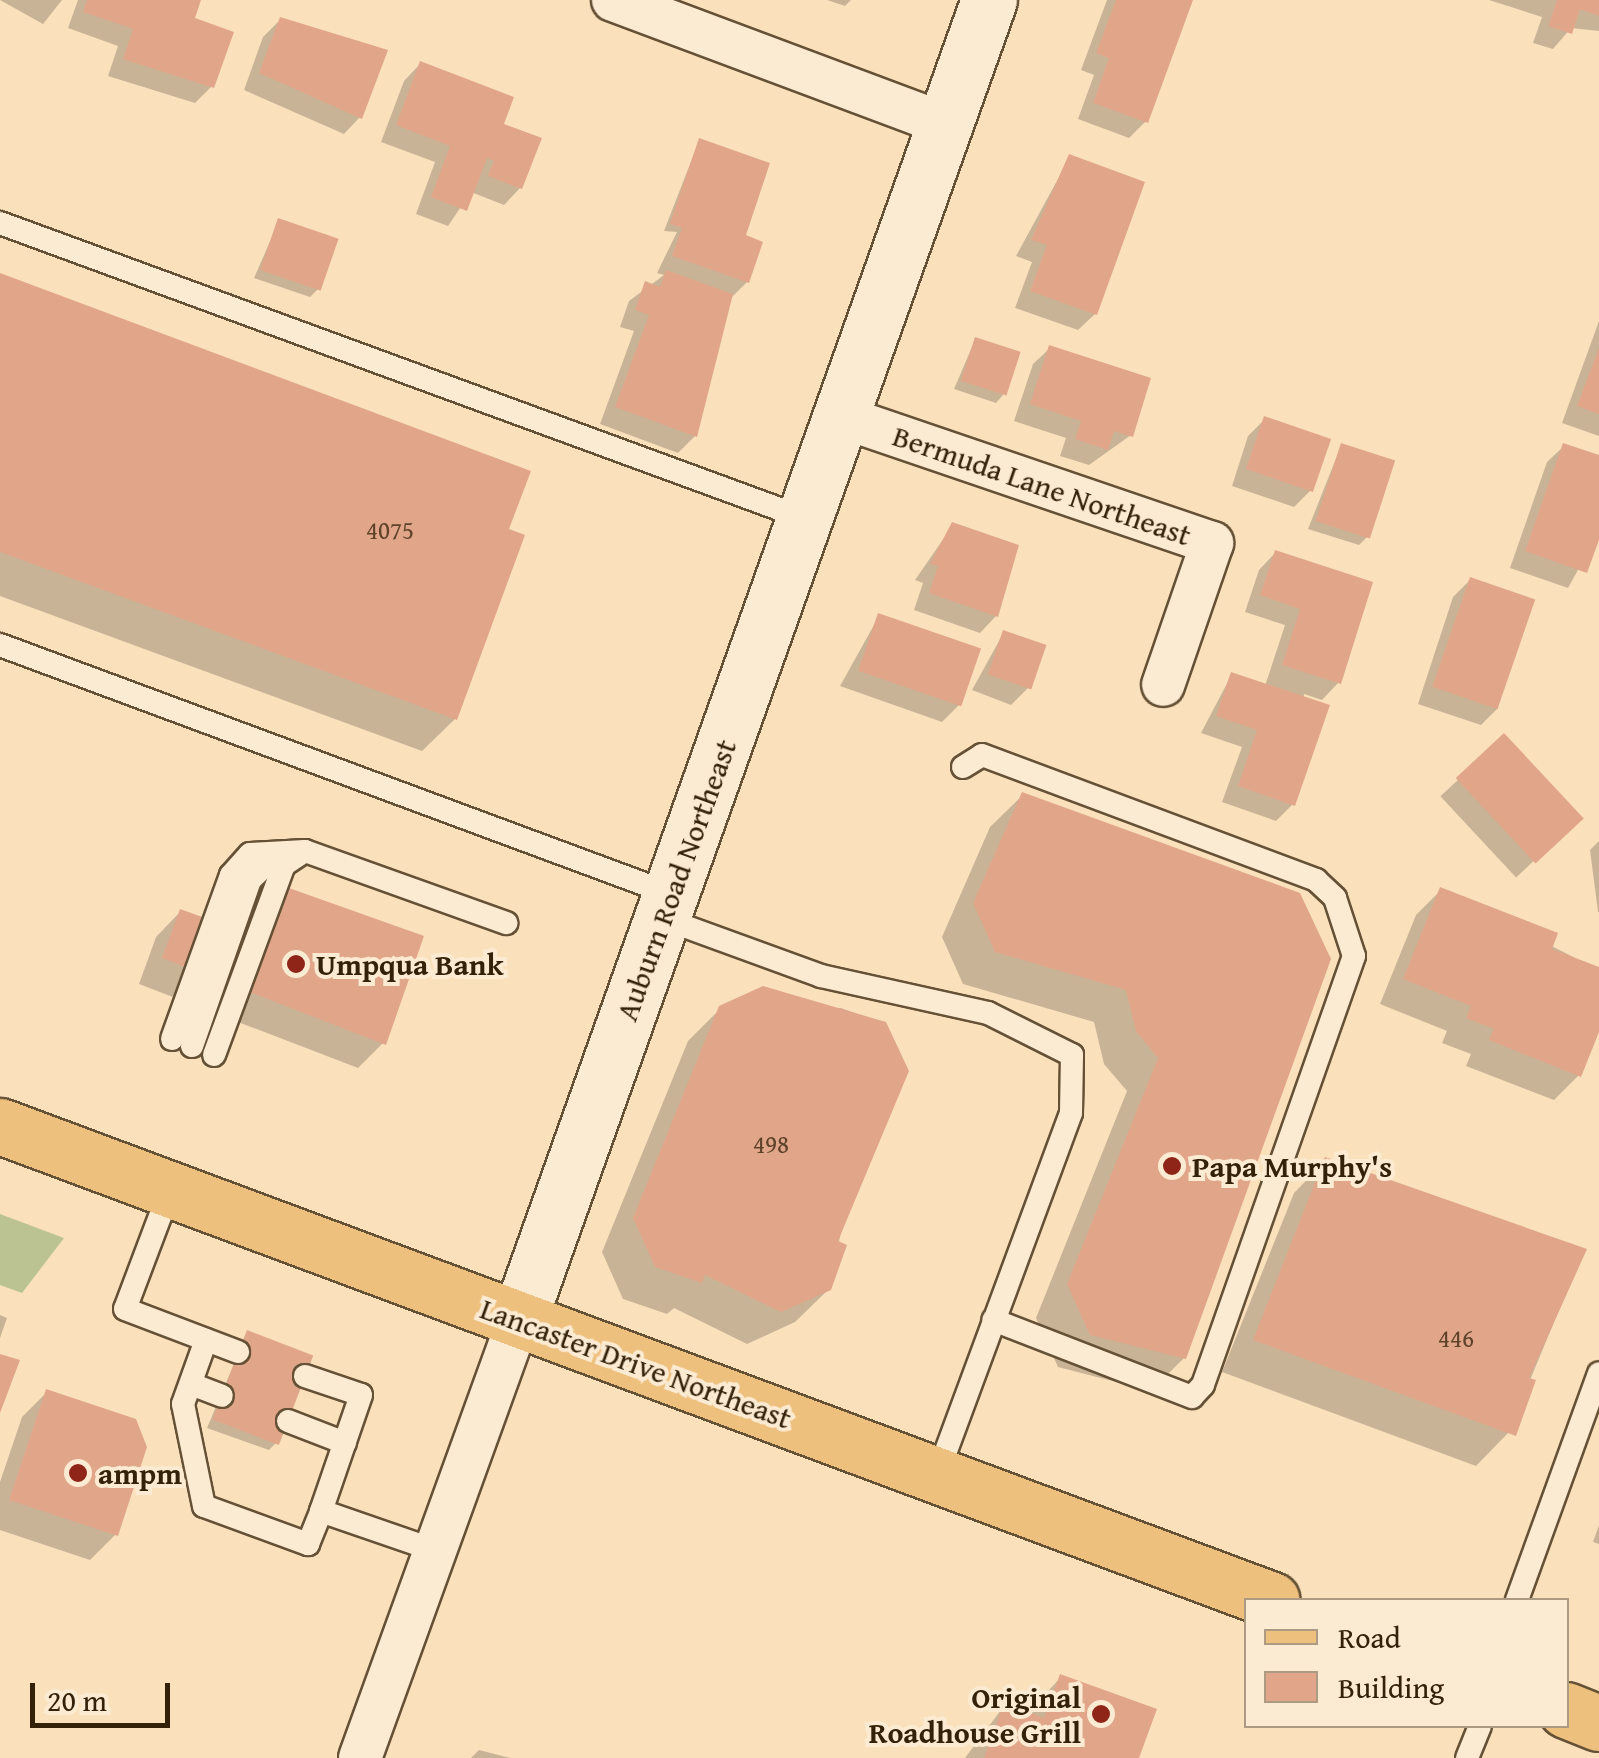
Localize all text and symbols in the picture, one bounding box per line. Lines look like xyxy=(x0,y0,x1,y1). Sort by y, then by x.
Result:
street label: Bermuda Lane Northeast xyxy=(888,417,1196,553)
house number: 4075 xyxy=(366,515,414,545)
street label: Auburn Road Northeast xyxy=(608,734,744,1026)
place label: Umpqua Bank xyxy=(316,946,504,982)
marker: Umpqua Bank xyxy=(285,953,307,975)
house number: 498 xyxy=(753,1129,789,1159)
place label: Papa Murphy's xyxy=(1192,1148,1392,1184)
marker: Papa Murphy's xyxy=(1161,1155,1183,1177)
street label: Lancaster Drive Northeast xyxy=(476,1290,796,1436)
house number: 446 xyxy=(1438,1323,1474,1353)
place label: ampm xyxy=(98,1455,182,1491)
marker: ampm xyxy=(67,1462,89,1484)
legend xyxy=(1244,1598,1569,1728)
text: Road xyxy=(1338,1615,1401,1659)
scale bar xyxy=(35,1663,175,1725)
text: Building xyxy=(1338,1665,1444,1709)
text: 20 m xyxy=(47,1678,107,1722)
place label: Original Roadhouse Grill xyxy=(869,1679,1081,1750)
marker: Original Roadhouse Grill xyxy=(1090,1703,1112,1725)

